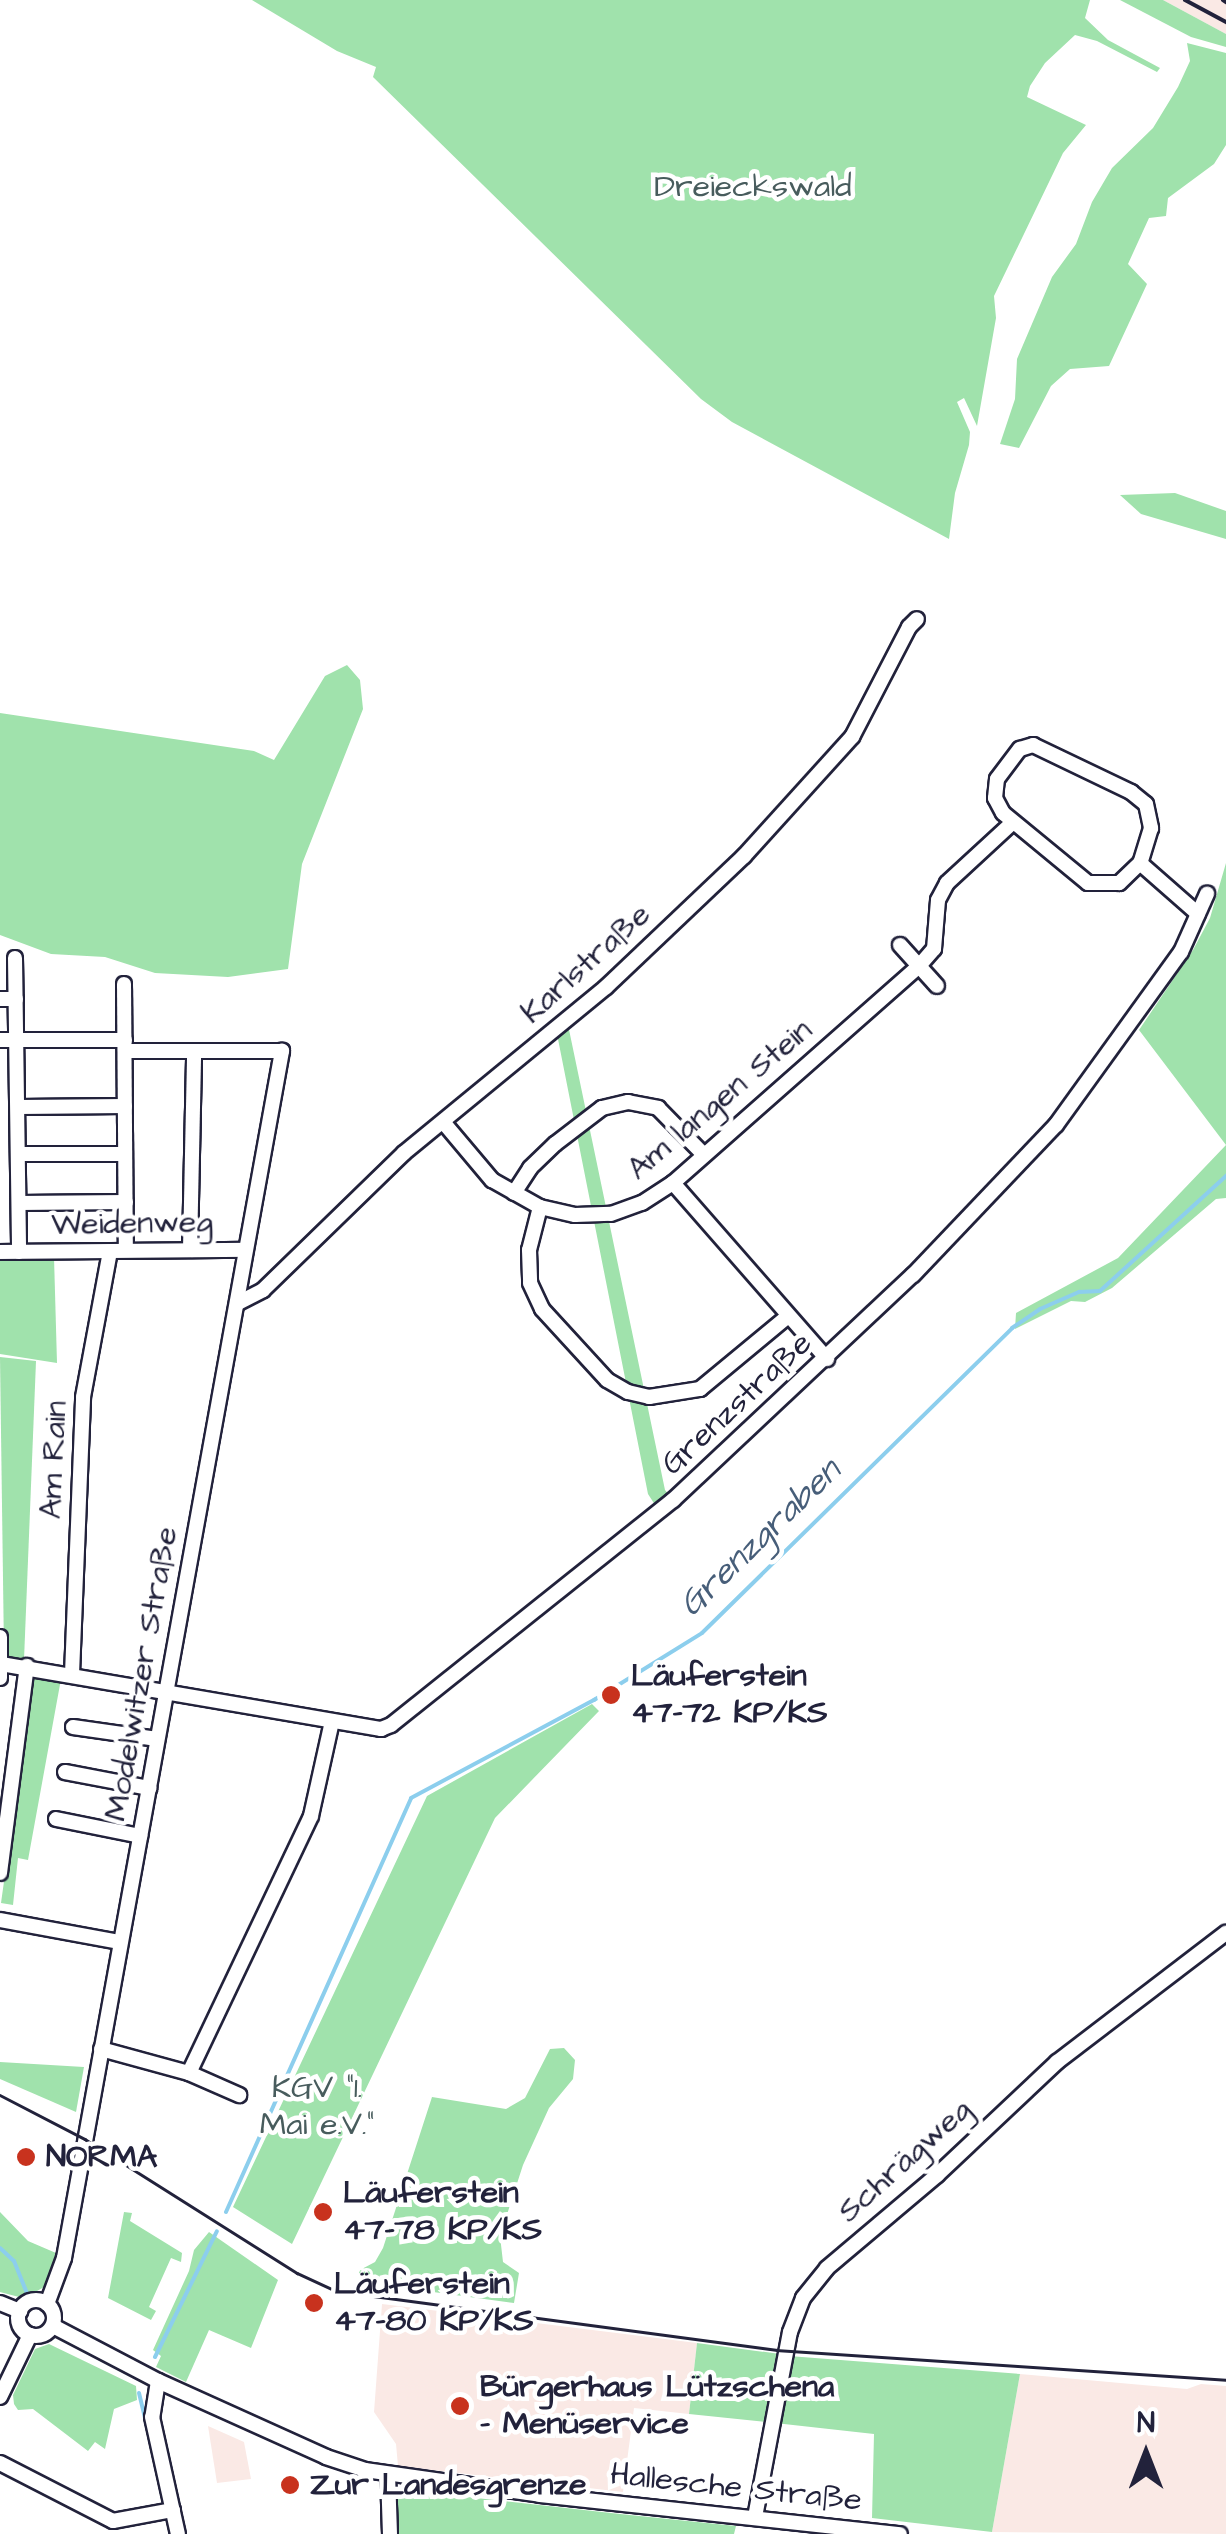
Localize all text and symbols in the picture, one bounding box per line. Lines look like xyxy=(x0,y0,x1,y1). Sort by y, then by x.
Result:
park label: Dreieckswald xyxy=(654,168,852,206)
street label: Karlstraße xyxy=(513,896,659,1032)
street label: Am langen Stein xyxy=(620,1011,820,1189)
street label: Weidenweg xyxy=(51,1203,213,1245)
street label: Grenzstraße xyxy=(654,1324,820,1484)
street label: Am Rain xyxy=(32,1400,76,1520)
water label: Grenzgraben xyxy=(670,1450,850,1626)
street label: Modelwitzer Straße xyxy=(97,1524,187,1824)
place label: Läuferstein 47-72 KP/KS xyxy=(631,1658,828,1733)
marker: Läuferstein 47-72 KP/KS xyxy=(600,1684,622,1706)
park label: KGV "1. Mai e.V." xyxy=(260,2070,374,2145)
street label: Schrägweg xyxy=(830,2091,980,2231)
place label: NORMA xyxy=(46,2138,157,2176)
marker: NORMA xyxy=(15,2146,37,2168)
place label: Läuferstein 47-78 KP/KS xyxy=(343,2175,542,2250)
marker: Läuferstein 47-78 KP/KS xyxy=(312,2201,334,2223)
place label: Läuferstein 47-80 KP/KS xyxy=(334,2266,533,2341)
marker: Läuferstein 47-80 KP/KS xyxy=(303,2292,325,2314)
place label: Bürgerhaus Lützschena - Menüservice xyxy=(480,2369,834,2444)
marker: Bürgerhaus Lützschena - Menüservice xyxy=(449,2395,471,2417)
north arrow xyxy=(1096,2404,1196,2504)
text: N xyxy=(1137,2404,1155,2443)
street label: Hallesche Straße xyxy=(608,2456,864,2520)
place label: Zur Landesgrenze xyxy=(310,2466,587,2504)
marker: Zur Landesgrenze xyxy=(279,2474,301,2496)

